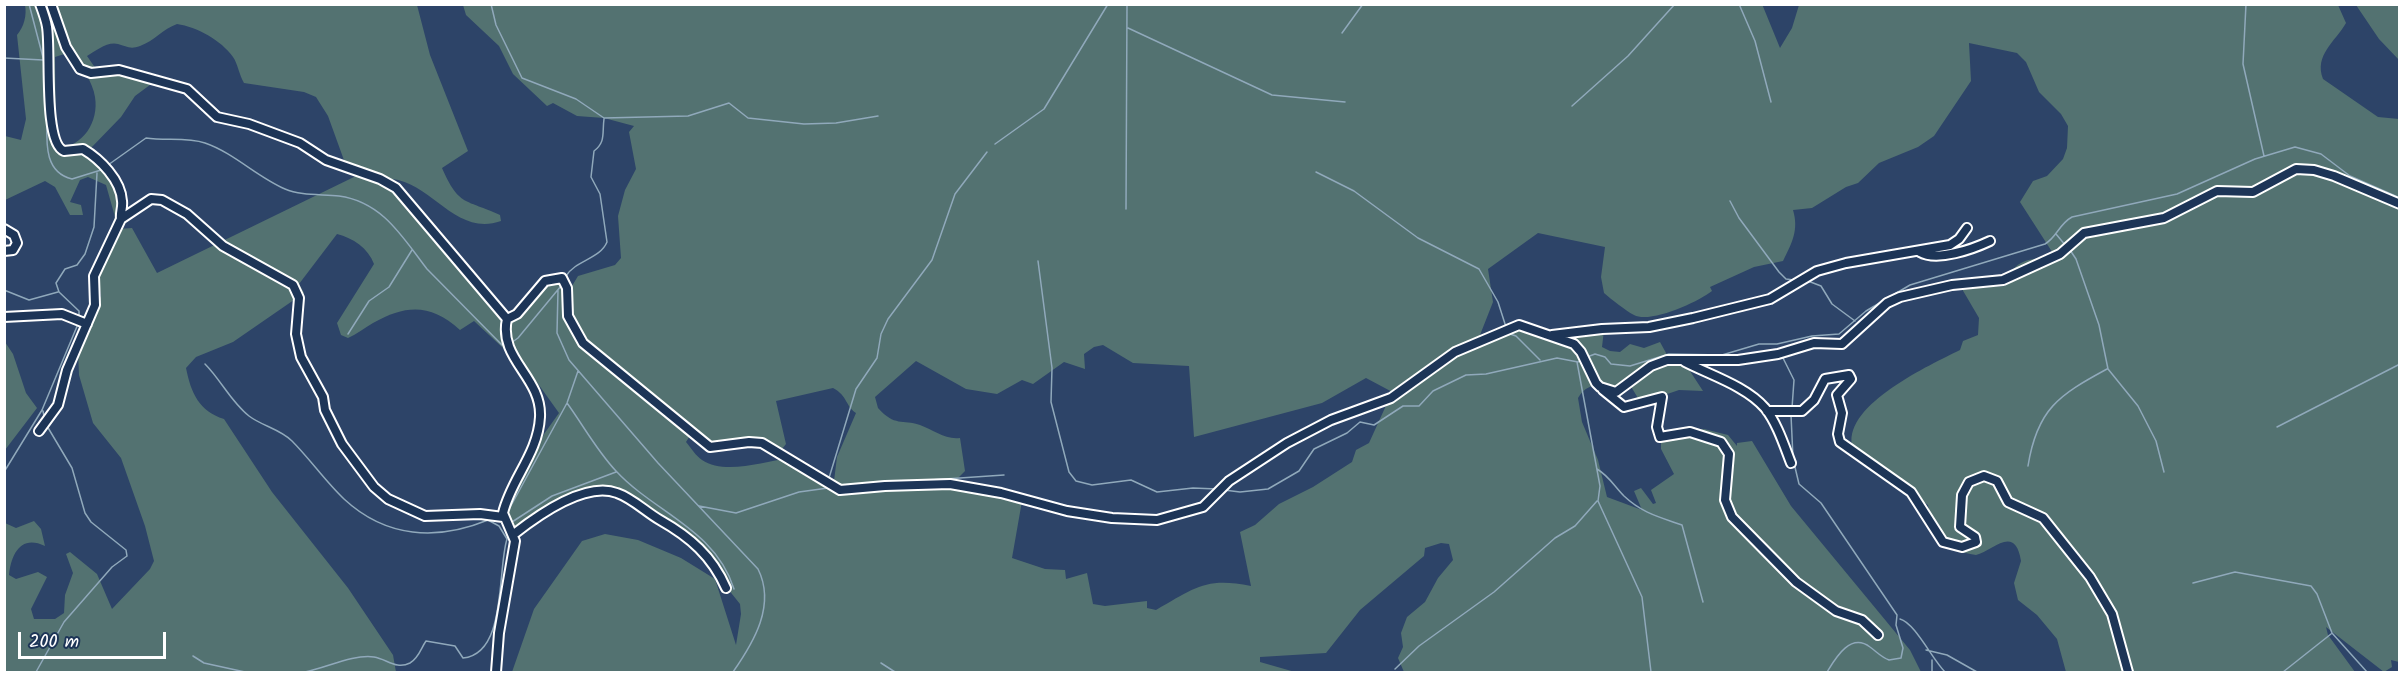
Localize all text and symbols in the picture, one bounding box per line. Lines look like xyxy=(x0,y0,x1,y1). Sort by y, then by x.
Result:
scale bar xyxy=(21,620,170,658)
text: 200 m xyxy=(29,628,79,657)

